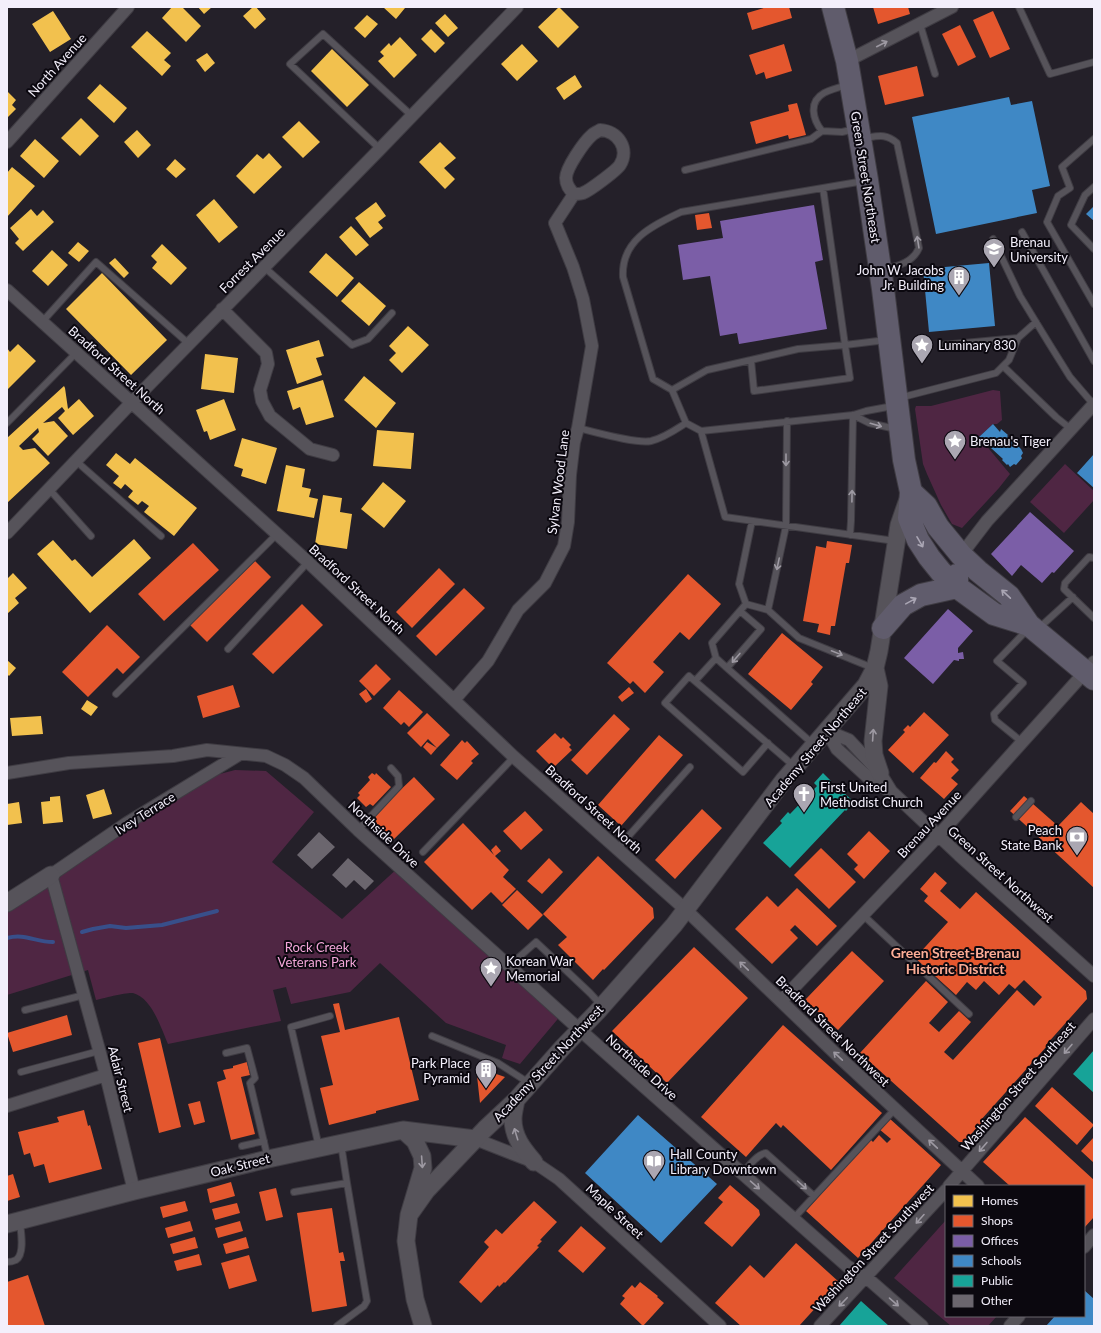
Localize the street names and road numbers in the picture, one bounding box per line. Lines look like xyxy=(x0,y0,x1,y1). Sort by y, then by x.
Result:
street label: North Avenue xyxy=(24,30,90,100)
street label: Green Street Northeast xyxy=(848,110,884,244)
street label: Forrest Avenue xyxy=(216,224,288,296)
street label: Bradford Street North xyxy=(65,322,169,418)
street label: Sylvan Wood Lane xyxy=(544,429,572,535)
street label: Bradford Street North xyxy=(306,541,408,637)
street label: Academy Street Northeast xyxy=(760,684,870,810)
street label: Bradford Street North xyxy=(542,761,646,857)
street label: Brenau Avenue xyxy=(894,787,964,861)
street label: Ivey Terrace xyxy=(112,788,178,838)
street label: Northside Drive xyxy=(345,797,423,871)
street label: Green Street Northwest xyxy=(945,822,1057,926)
street label: Bradford Street Northwest xyxy=(773,972,893,1090)
street label: Academy Street Northwest xyxy=(490,1001,607,1125)
street label: Washington Street Southeast xyxy=(957,1018,1079,1154)
street label: Northside Drive xyxy=(603,1031,681,1103)
street label: Adair Street xyxy=(105,1044,137,1114)
street label: Oak Street xyxy=(209,1150,272,1180)
street label: Maple Street xyxy=(583,1180,647,1242)
street label: Washington Street Southwest xyxy=(809,1180,937,1316)

